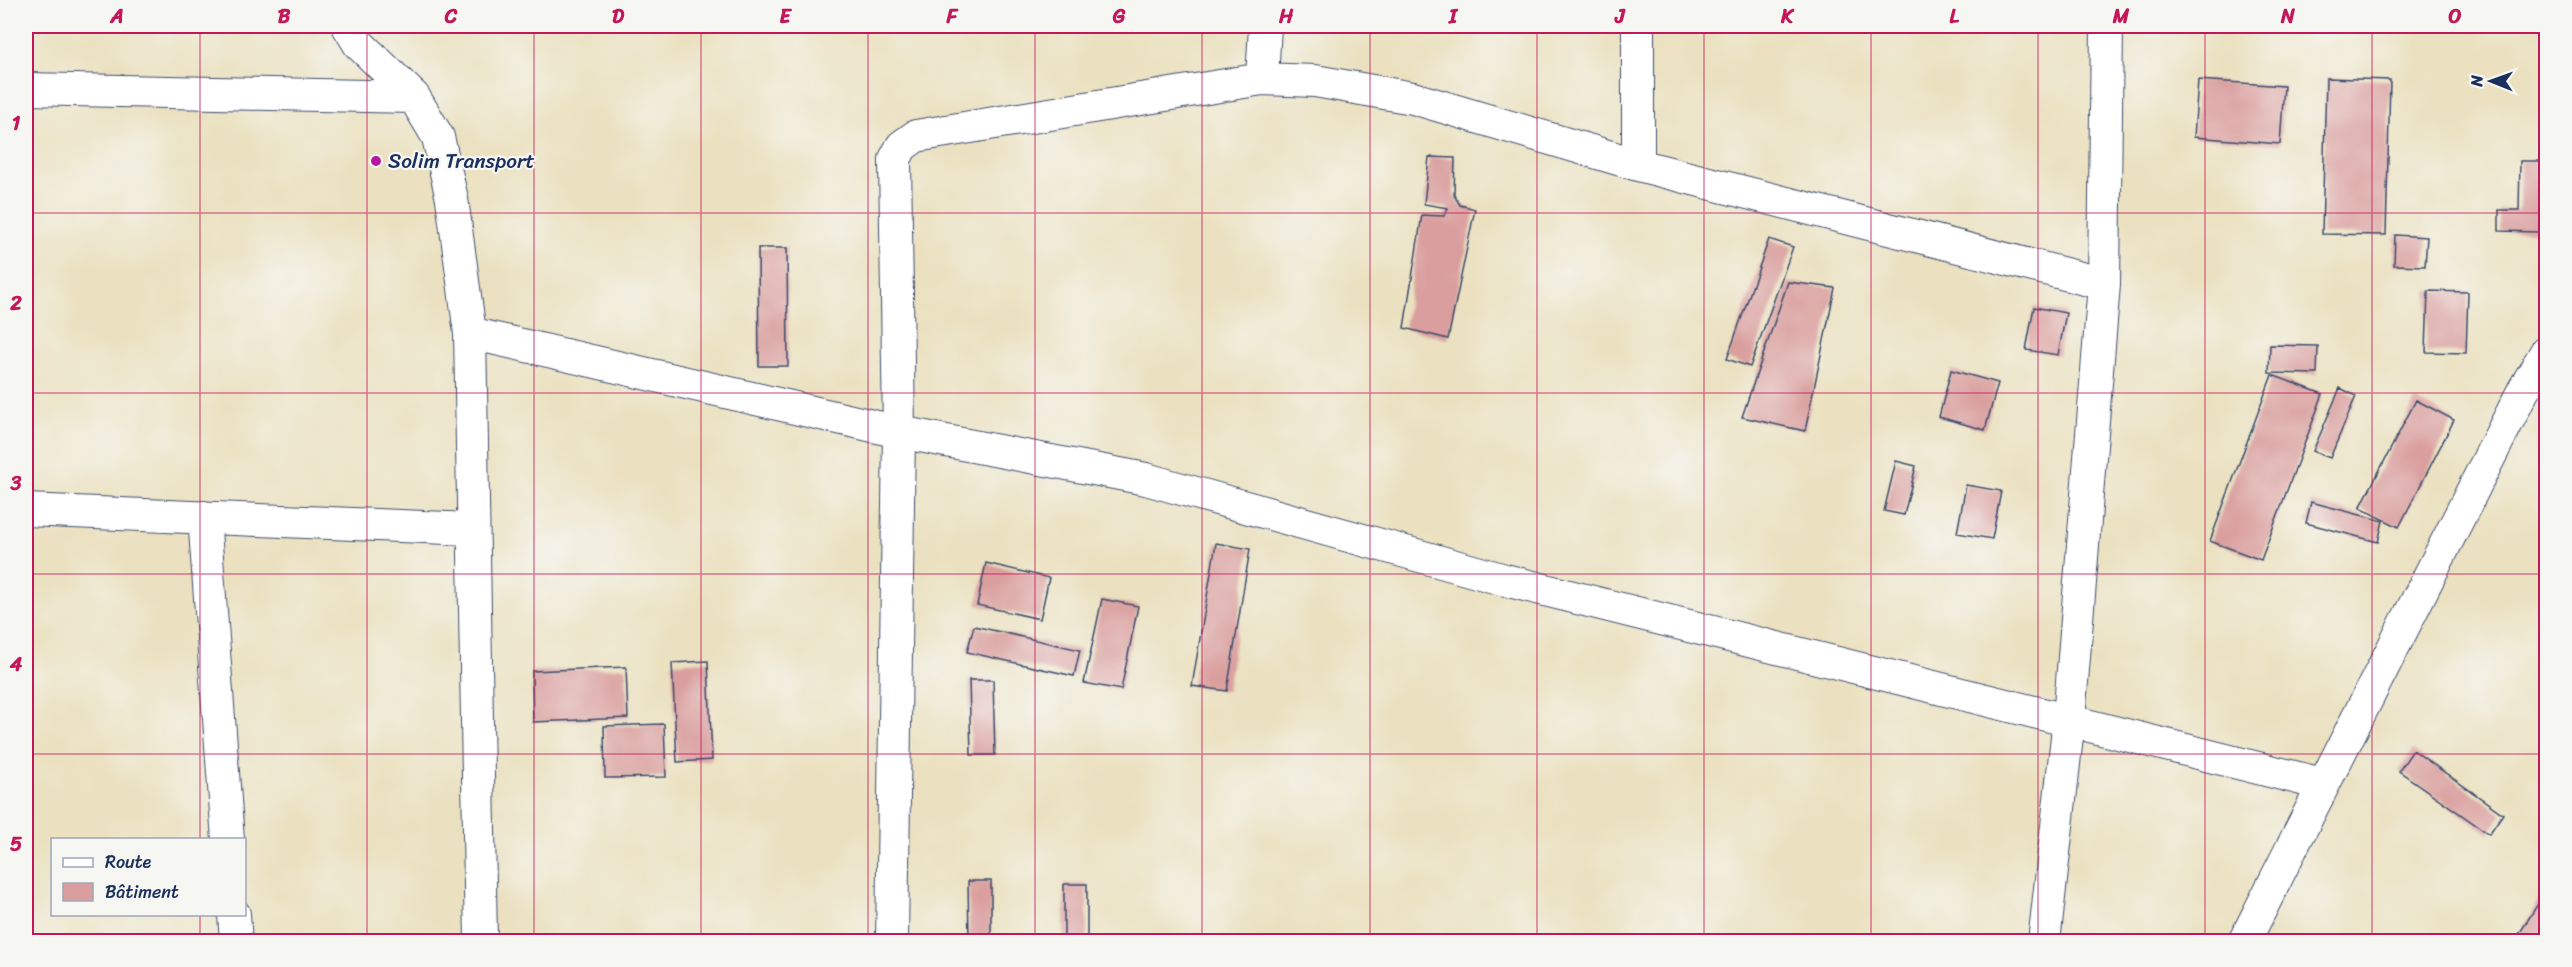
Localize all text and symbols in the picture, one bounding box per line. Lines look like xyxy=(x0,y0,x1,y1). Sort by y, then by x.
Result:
text: A xyxy=(109,0,124,34)
text: B xyxy=(278,0,291,34)
text: C xyxy=(444,0,458,34)
text: D xyxy=(612,0,625,34)
text: E xyxy=(779,0,792,34)
text: F xyxy=(946,0,959,34)
text: G xyxy=(1112,0,1126,34)
text: H xyxy=(1278,0,1294,34)
text: I xyxy=(1448,0,1459,34)
text: J xyxy=(1614,0,1626,34)
text: K xyxy=(1780,0,1795,34)
text: L xyxy=(1949,0,1959,34)
text: M xyxy=(2112,0,2130,34)
text: N xyxy=(2280,0,2296,34)
text: O xyxy=(2449,0,2462,34)
north arrow xyxy=(2461,51,2521,111)
text: N xyxy=(2462,74,2491,88)
text: 1 xyxy=(12,106,21,141)
place label: Solim Transport xyxy=(388,142,535,180)
marker: Solim Transport xyxy=(369,154,383,168)
text: 2 xyxy=(9,286,22,321)
text: 3 xyxy=(10,466,22,501)
text: 4 xyxy=(9,647,23,682)
text: 5 xyxy=(10,827,22,862)
legend xyxy=(51,838,246,916)
text: Route xyxy=(105,846,152,878)
text: Bâtiment xyxy=(105,876,179,908)

